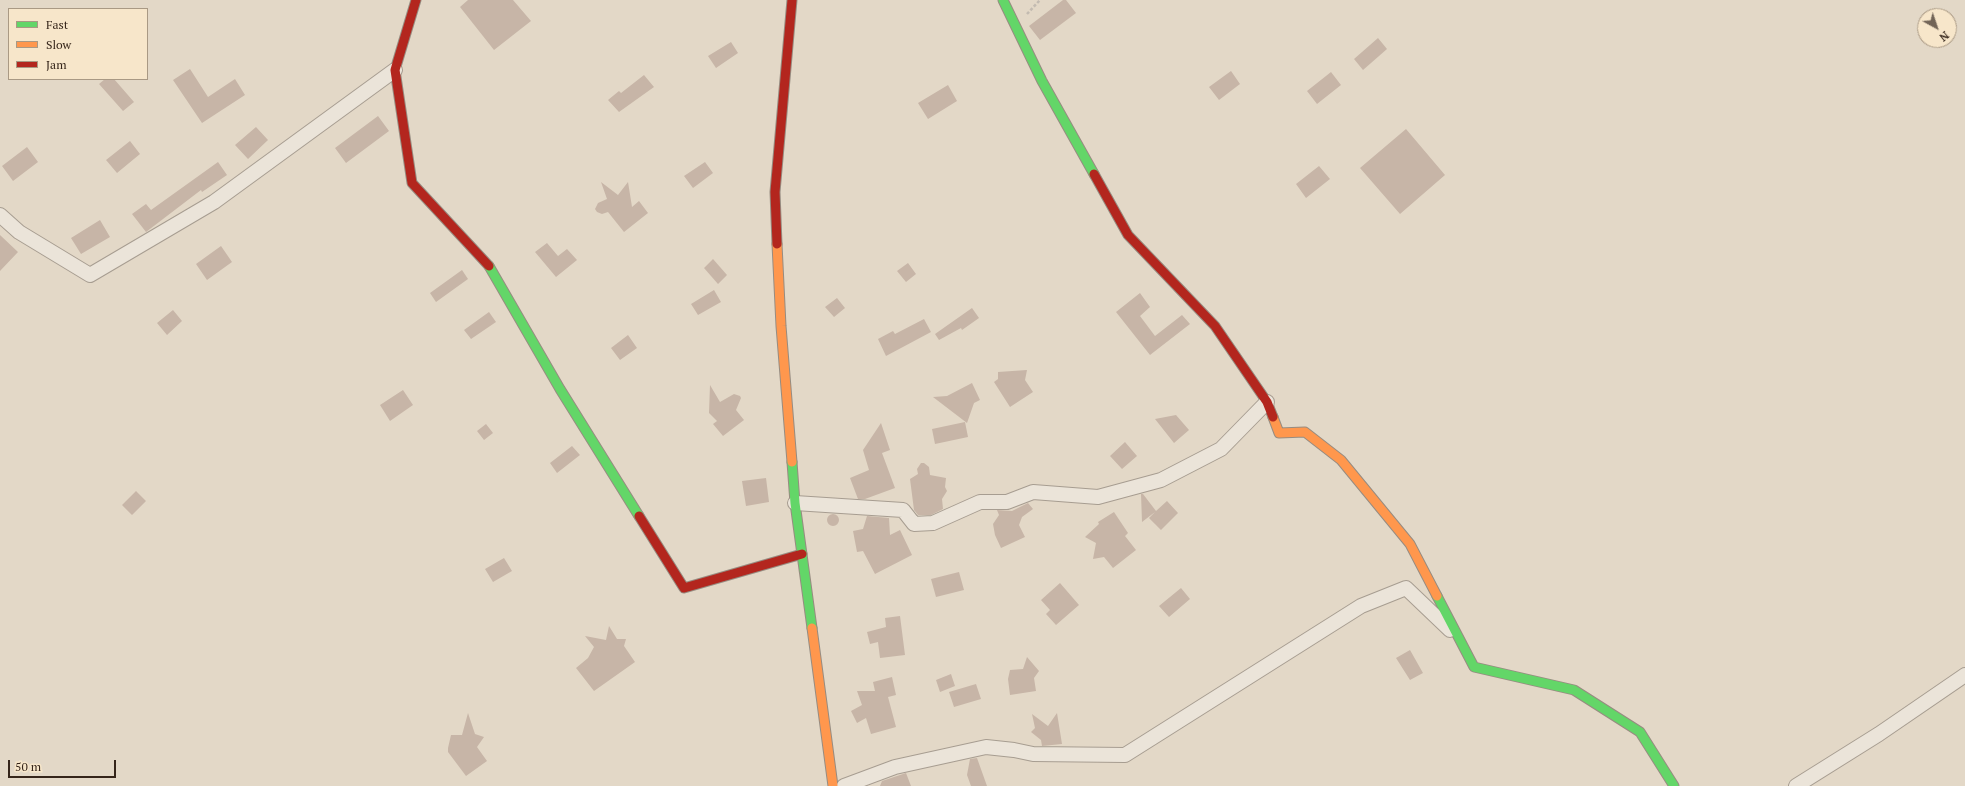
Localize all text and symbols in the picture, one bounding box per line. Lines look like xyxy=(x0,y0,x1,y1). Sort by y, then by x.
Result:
legend xyxy=(8,8,148,80)
north arrow xyxy=(1917,8,1957,48)
text: Fast xyxy=(46,17,68,32)
text: N xyxy=(1936,28,1952,44)
text: Slow xyxy=(46,37,71,52)
text: Jam xyxy=(46,57,67,72)
scale bar xyxy=(10,752,118,778)
text: 50 m xyxy=(15,759,41,774)

